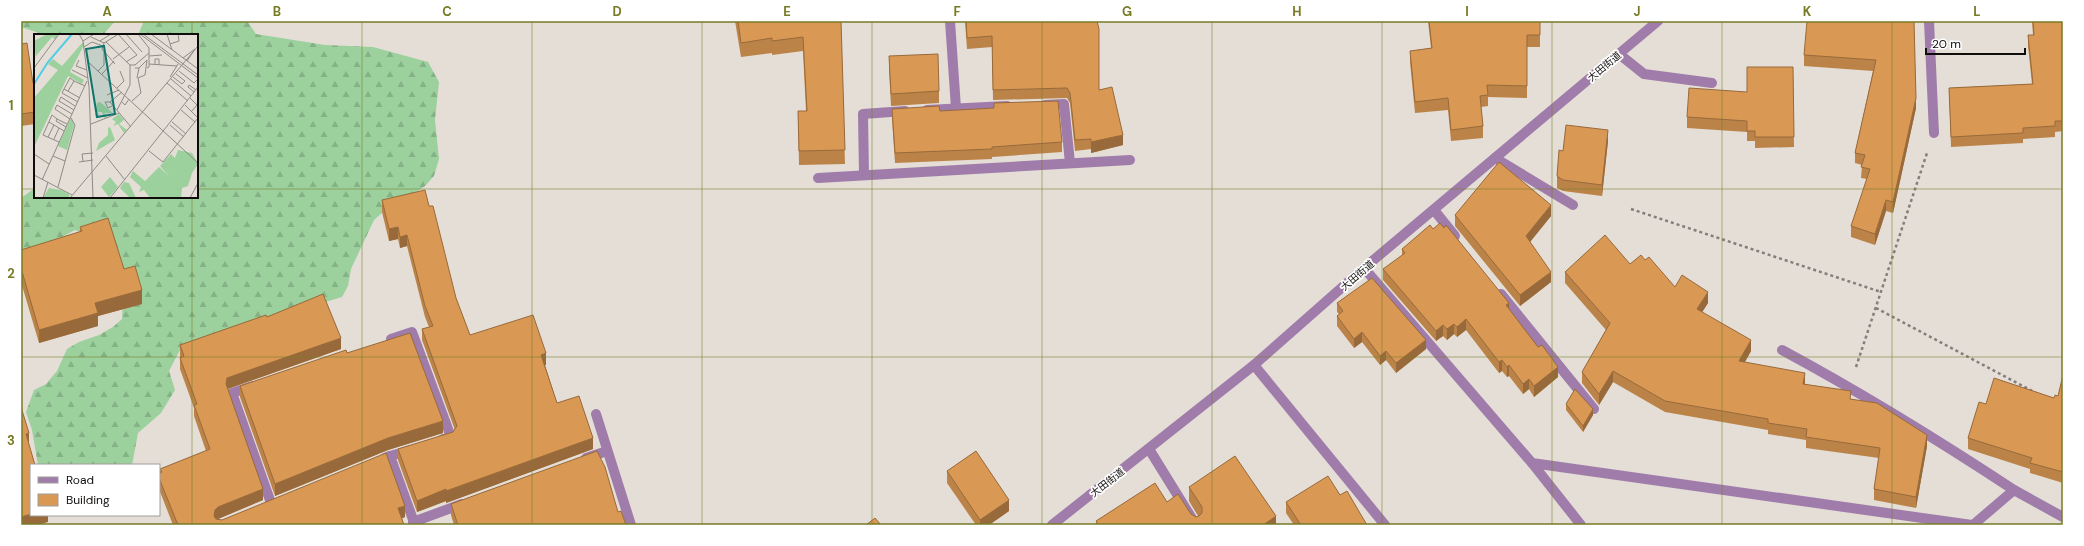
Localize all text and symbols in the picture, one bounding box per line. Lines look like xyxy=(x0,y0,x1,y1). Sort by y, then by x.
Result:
text: A xyxy=(102,3,112,20)
text: B xyxy=(273,3,281,20)
text: C xyxy=(442,3,452,20)
text: D xyxy=(612,3,622,20)
text: E xyxy=(783,3,791,20)
text: F xyxy=(953,3,961,20)
text: G xyxy=(1122,3,1132,20)
text: H xyxy=(1292,3,1302,20)
text: I xyxy=(1465,3,1469,20)
text: J xyxy=(1633,3,1641,20)
text: K xyxy=(1803,3,1812,20)
text: L xyxy=(1973,3,1981,20)
scale bar xyxy=(1926,30,2025,56)
inset map xyxy=(34,34,198,198)
text: 20 m xyxy=(1932,36,1961,52)
street label: 大田街道 xyxy=(1585,49,1624,84)
text: 1 xyxy=(9,97,13,114)
street label: 大田街道 xyxy=(1338,257,1377,293)
text: 2 xyxy=(7,265,15,282)
text: 3 xyxy=(7,432,15,449)
legend xyxy=(30,464,160,516)
street label: 大田街道 xyxy=(1088,465,1127,500)
text: Road xyxy=(66,472,94,488)
text: Building xyxy=(66,492,110,508)

